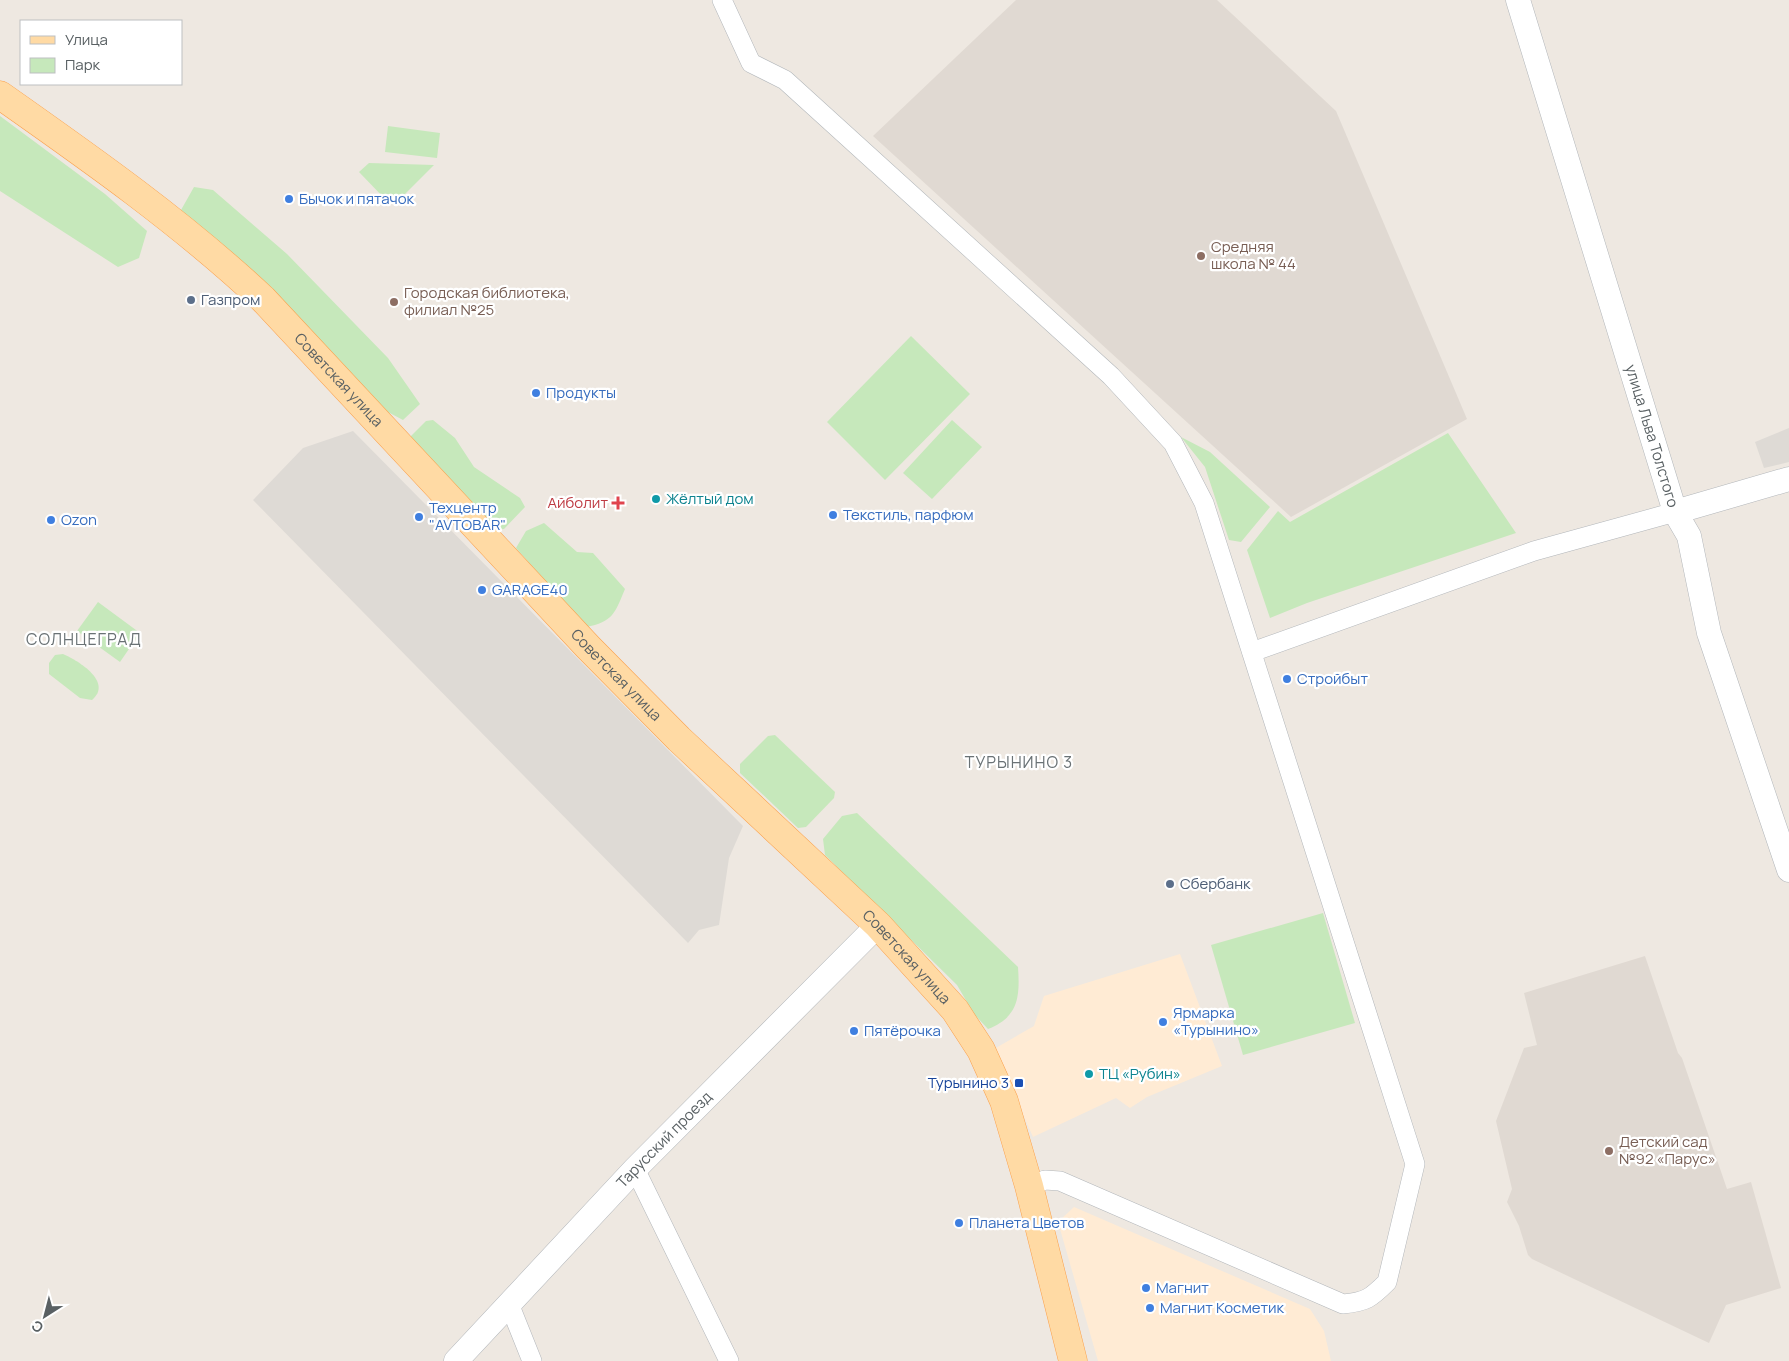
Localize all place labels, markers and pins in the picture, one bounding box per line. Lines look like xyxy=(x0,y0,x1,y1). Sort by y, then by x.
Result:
place label: Бычок и пятачок xyxy=(299,188,415,209)
marker: Бычок и пятачок xyxy=(283,193,295,205)
place label: Средняя школа № 44 xyxy=(1211,236,1296,274)
marker: Средняя школа № 44 xyxy=(1195,250,1207,262)
place label: Городская библиотека, филиал №25 xyxy=(404,282,570,320)
place label: Газпром xyxy=(201,289,261,310)
marker: Газпром xyxy=(185,294,197,306)
marker: Городская библиотека, филиал №25 xyxy=(388,296,400,308)
place label: Продукты xyxy=(546,382,616,403)
marker: Продукты xyxy=(530,387,542,399)
place label: Жёлтый дом xyxy=(666,488,754,509)
place label: Айболит xyxy=(548,492,608,513)
marker: Жёлтый дом xyxy=(650,493,662,505)
place label: Техцентр "AVTOBAR" xyxy=(429,497,506,535)
marker: Айболит xyxy=(612,497,624,509)
place label: Текстиль, парфюм xyxy=(843,504,974,525)
place label: Ozon xyxy=(61,509,97,530)
marker: Текстиль, парфюм xyxy=(827,509,839,521)
marker: Техцентр "AVTOBAR" xyxy=(413,511,425,523)
marker: Ozon xyxy=(45,514,57,526)
place label: GARAGE40 xyxy=(492,579,568,600)
marker: GARAGE40 xyxy=(476,584,488,596)
place label: Стройбыт xyxy=(1297,668,1368,689)
marker: Стройбыт xyxy=(1281,673,1293,685)
place label: Сбербанк xyxy=(1180,873,1251,894)
marker: Сбербанк xyxy=(1164,878,1176,890)
place label: Ярмарка «Турынино» xyxy=(1173,1002,1259,1040)
marker: Ярмарка «Турынино» xyxy=(1157,1016,1169,1028)
place label: Пятёрочка xyxy=(864,1020,941,1041)
marker: Пятёрочка xyxy=(848,1025,860,1037)
place label: ТЦ «Рубин» xyxy=(1099,1063,1181,1084)
marker: ТЦ «Рубин» xyxy=(1083,1068,1095,1080)
place label: Турынино 3 xyxy=(928,1072,1009,1093)
marker: Турынино 3 xyxy=(1013,1077,1025,1089)
place label: Детский сад №92 «Парус» xyxy=(1619,1131,1716,1169)
marker: Детский сад №92 «Парус» xyxy=(1603,1145,1615,1157)
place label: Планета Цветов xyxy=(969,1212,1084,1233)
marker: Планета Цветов xyxy=(953,1217,965,1229)
place label: Магнит xyxy=(1156,1277,1209,1298)
marker: Магнит xyxy=(1140,1282,1152,1294)
place label: Магнит Косметик xyxy=(1160,1297,1285,1318)
marker: Магнит Косметик xyxy=(1144,1302,1156,1314)

